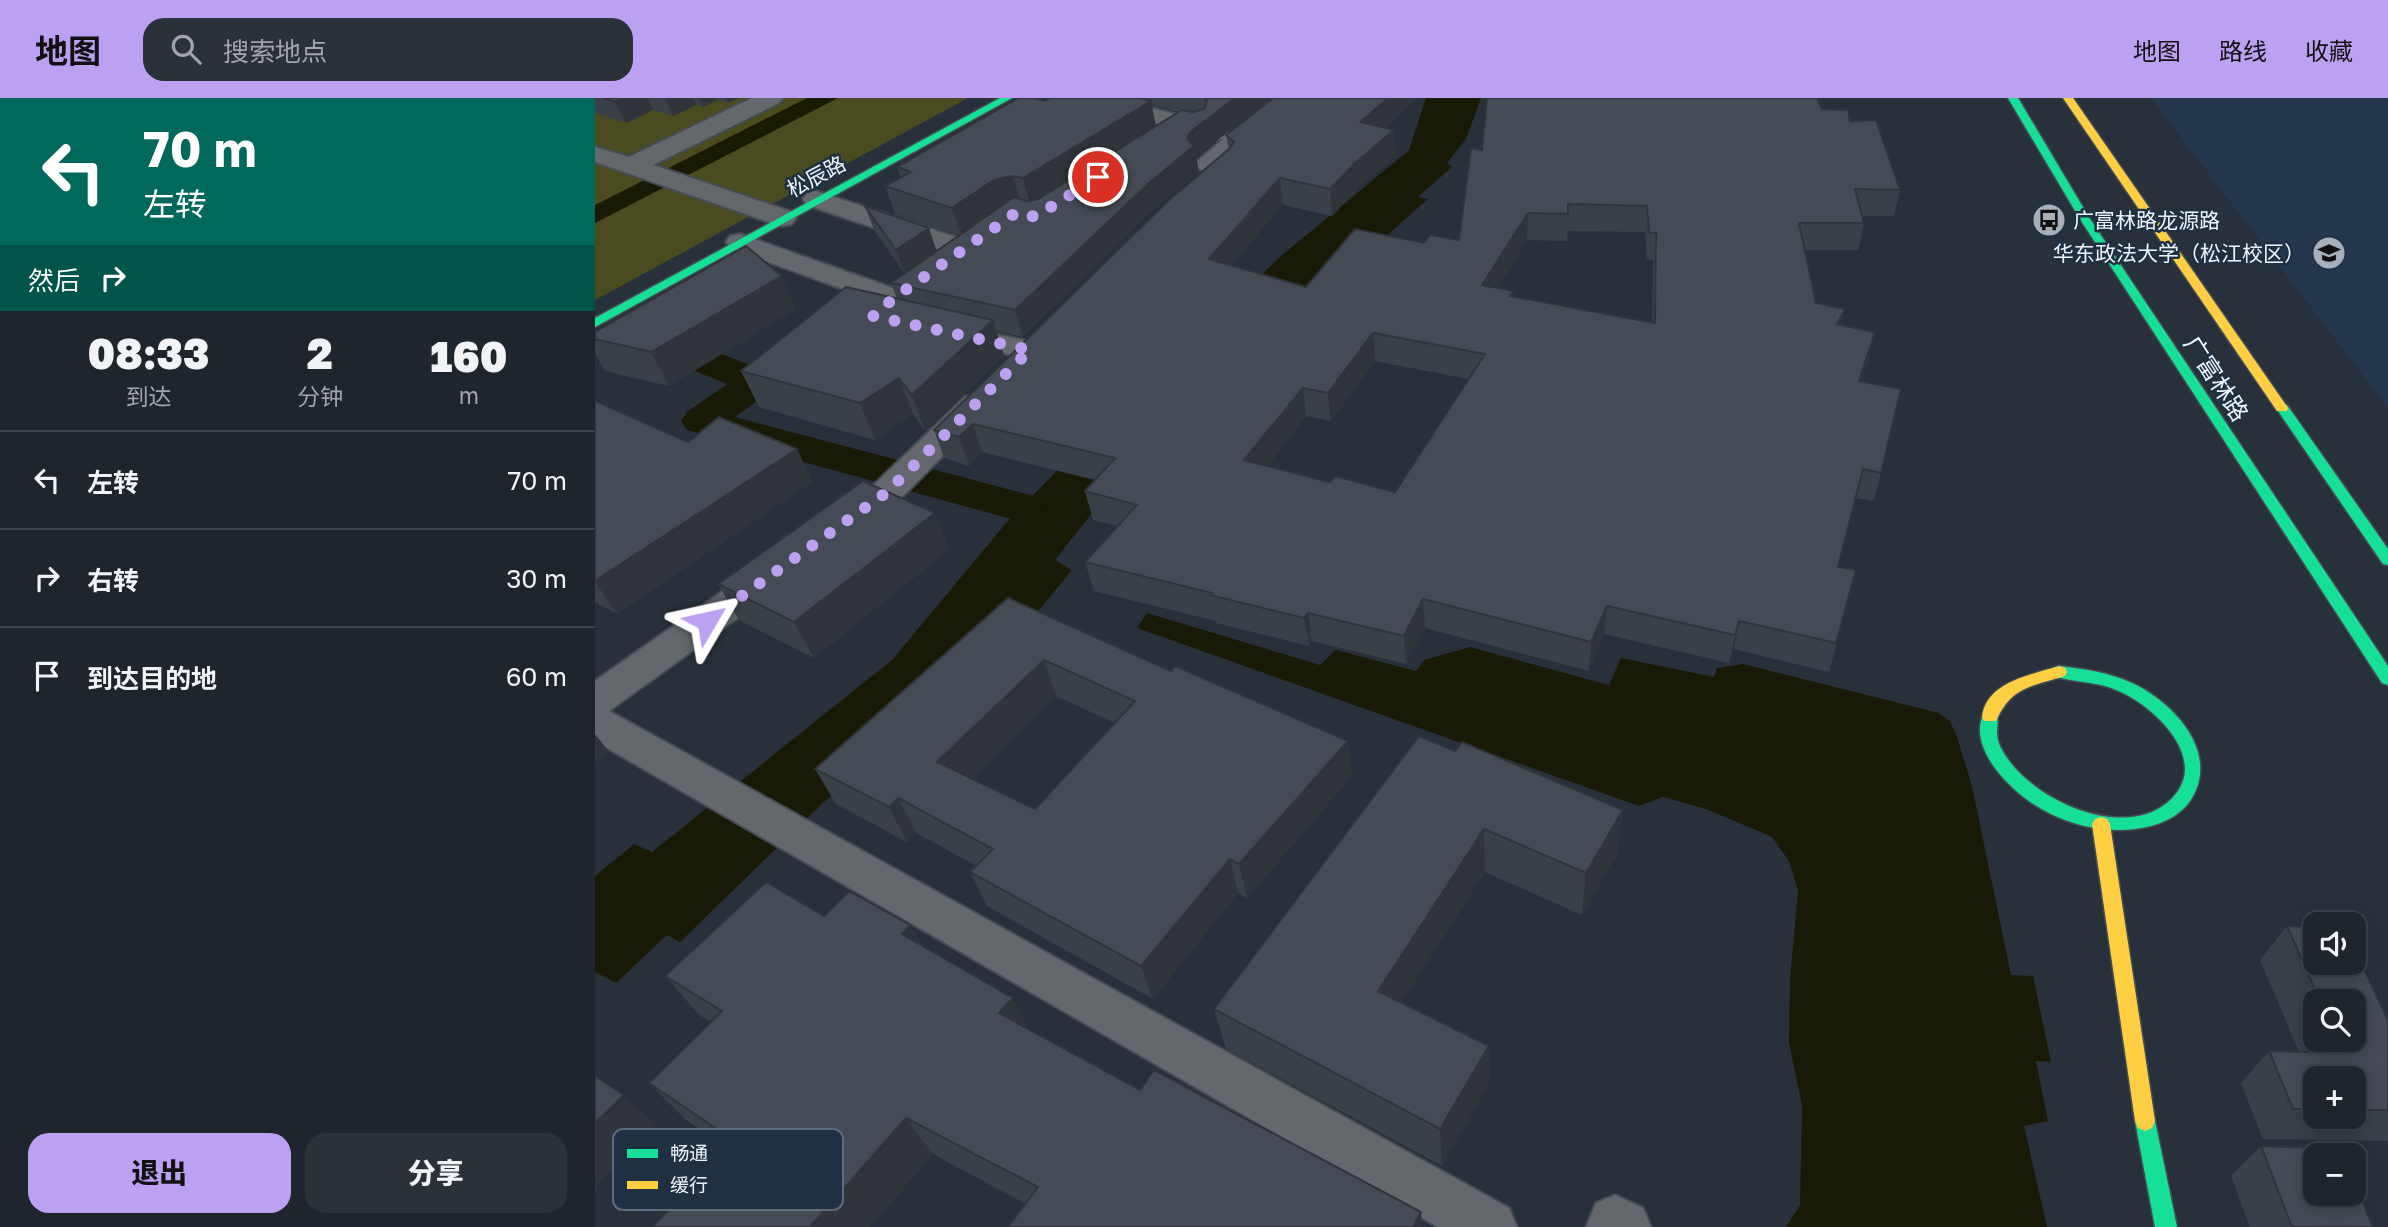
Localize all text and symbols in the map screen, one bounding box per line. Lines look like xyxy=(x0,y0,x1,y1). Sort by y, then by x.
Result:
search box xyxy=(143,18,633,81)
icon: search xyxy=(167,30,205,68)
text: 地图 xyxy=(35,31,101,70)
text: 搜索地点 xyxy=(223,36,327,67)
text: 地图 xyxy=(2133,36,2181,65)
text: 路线 xyxy=(2219,36,2267,65)
text: 收藏 xyxy=(2305,36,2353,65)
text: 70 m xyxy=(143,119,257,178)
icon: left xyxy=(28,126,119,217)
pin xyxy=(1068,147,1128,207)
street label: 松辰路 xyxy=(782,150,850,202)
icon: arrive xyxy=(1079,158,1117,196)
text: 左转 xyxy=(143,185,207,223)
bus stop icon: 广富林路龙源路 xyxy=(2030,201,2068,239)
place label: 广富林路龙源路 xyxy=(2073,207,2220,233)
school or university icon: 华东政法大学（松江校区） xyxy=(2310,234,2348,272)
place label: 华东政法大学（松江校区） xyxy=(2053,240,2305,266)
icon: right xyxy=(94,259,132,297)
text: 然后 xyxy=(28,265,80,296)
text: 08:33 xyxy=(87,328,209,378)
text: 2 xyxy=(307,328,333,378)
street label: 广富林路 xyxy=(2179,330,2255,426)
text: 160 xyxy=(430,331,508,381)
text: m xyxy=(459,381,479,409)
text: 到达 xyxy=(125,382,171,410)
text: 分钟 xyxy=(297,382,343,410)
icon: left xyxy=(28,461,66,499)
text: 70 m xyxy=(508,465,567,496)
text: 左转 xyxy=(87,467,139,498)
icon: right xyxy=(28,559,66,597)
text: 30 m xyxy=(506,563,567,594)
text: 右转 xyxy=(87,565,139,596)
position arrow xyxy=(670,584,744,658)
icon: arrive xyxy=(28,657,66,695)
text: 60 m xyxy=(506,661,567,692)
text: 到达目的地 xyxy=(87,663,217,694)
map controls xyxy=(2303,912,2366,1206)
button: sound xyxy=(2303,912,2366,975)
button: search xyxy=(2303,989,2366,1052)
button: + xyxy=(2303,1066,2366,1129)
legend xyxy=(613,1129,843,1210)
button: 退出 xyxy=(28,1133,291,1213)
button: 分享 xyxy=(305,1133,567,1213)
text: 畅通 xyxy=(670,1141,708,1164)
button: − xyxy=(2303,1143,2366,1206)
text: 缓行 xyxy=(670,1173,708,1196)

